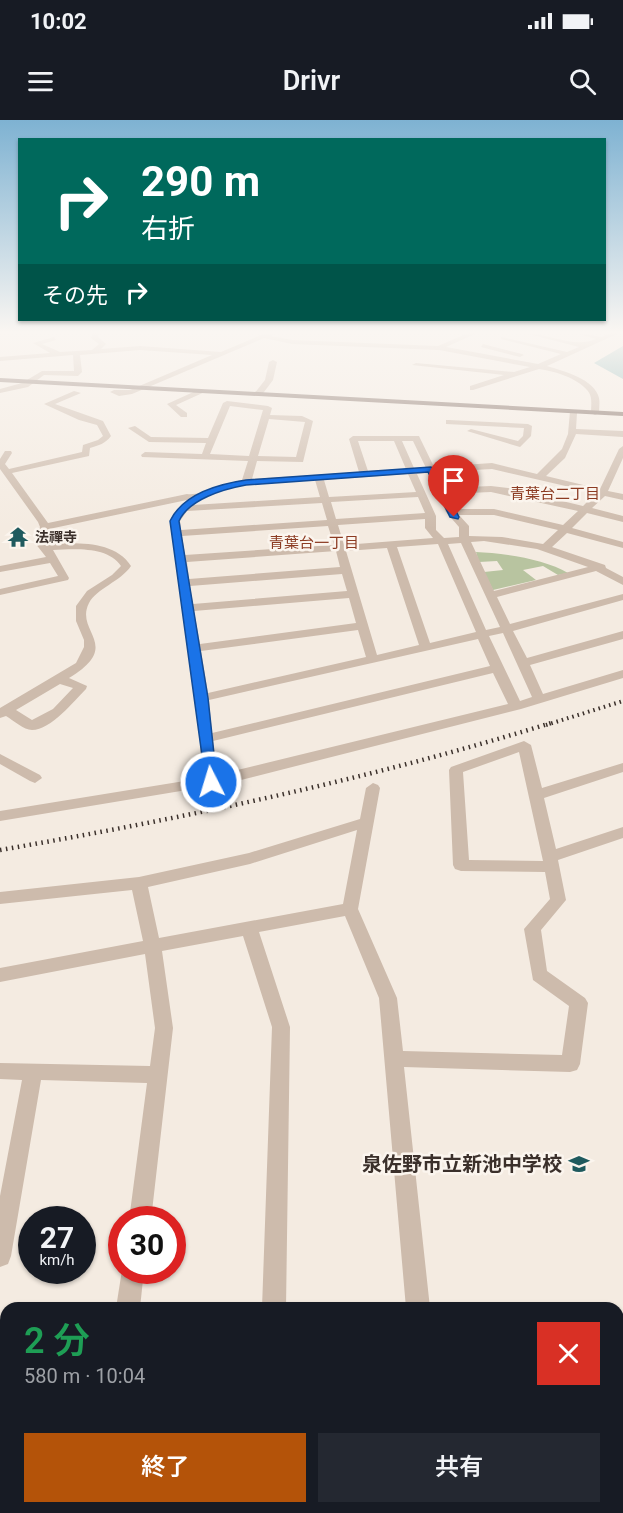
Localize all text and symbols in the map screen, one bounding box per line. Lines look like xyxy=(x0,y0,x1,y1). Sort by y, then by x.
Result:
text: 10:02 xyxy=(30,9,87,34)
icon: menu xyxy=(24,65,57,98)
text: Drivr xyxy=(283,65,340,97)
icon: search xyxy=(566,65,599,98)
text: 290 m xyxy=(141,157,260,206)
icon: right xyxy=(42,162,120,240)
text: 右折 xyxy=(141,213,195,245)
icon: right xyxy=(120,276,153,309)
text: その先 xyxy=(42,283,108,308)
pin xyxy=(428,455,479,517)
icon: arrive xyxy=(437,464,470,497)
district label: 青葉台二丁目 xyxy=(510,485,600,503)
temple icon: 法禪寺 xyxy=(6,525,30,549)
place label: 法禪寺 xyxy=(35,529,77,545)
district label: 青葉台一丁目 xyxy=(269,534,359,552)
position arrow xyxy=(179,750,243,814)
place label: 泉佐野市立新池中学校 xyxy=(362,1152,562,1176)
school or university icon: 泉佐野市立新池中学校 xyxy=(567,1152,591,1176)
speed limit sign: 30 xyxy=(108,1206,186,1284)
text: 27 xyxy=(40,1220,74,1255)
text: km/h xyxy=(39,1251,75,1269)
text: 2 分 xyxy=(24,1320,90,1362)
button: close xyxy=(537,1322,600,1385)
text: 580 m · 10:04 xyxy=(24,1364,145,1388)
button: 終了 xyxy=(24,1433,306,1502)
button: 共有 xyxy=(318,1433,600,1502)

